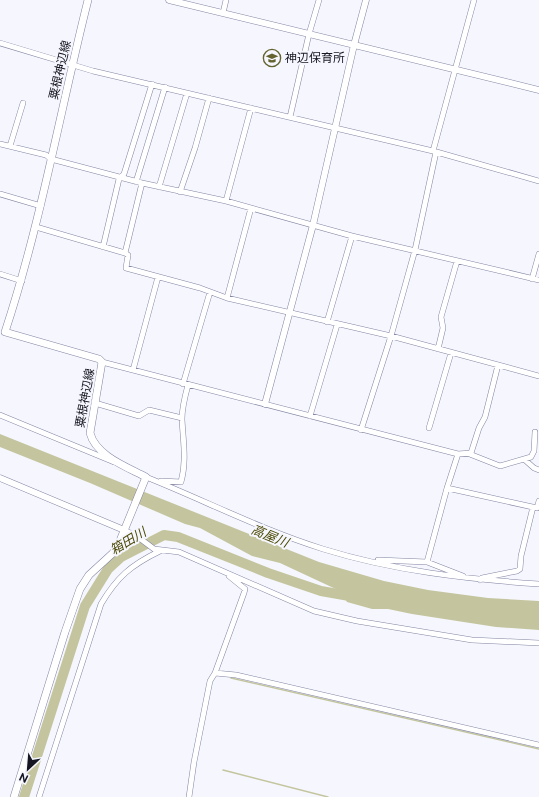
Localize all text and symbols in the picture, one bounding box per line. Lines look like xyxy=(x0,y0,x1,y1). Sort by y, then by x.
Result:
street label: 粟根神辺線 xyxy=(46,39,74,101)
school or university icon: 神辺保育所 xyxy=(262,48,282,68)
place label: 神辺保育所 xyxy=(285,51,345,65)
street label: 粟根神辺線 xyxy=(73,367,97,429)
water label: 高屋川 xyxy=(249,522,293,551)
water label: 箱田川 xyxy=(107,524,150,557)
north arrow xyxy=(8,749,48,789)
text: N xyxy=(17,771,30,785)

